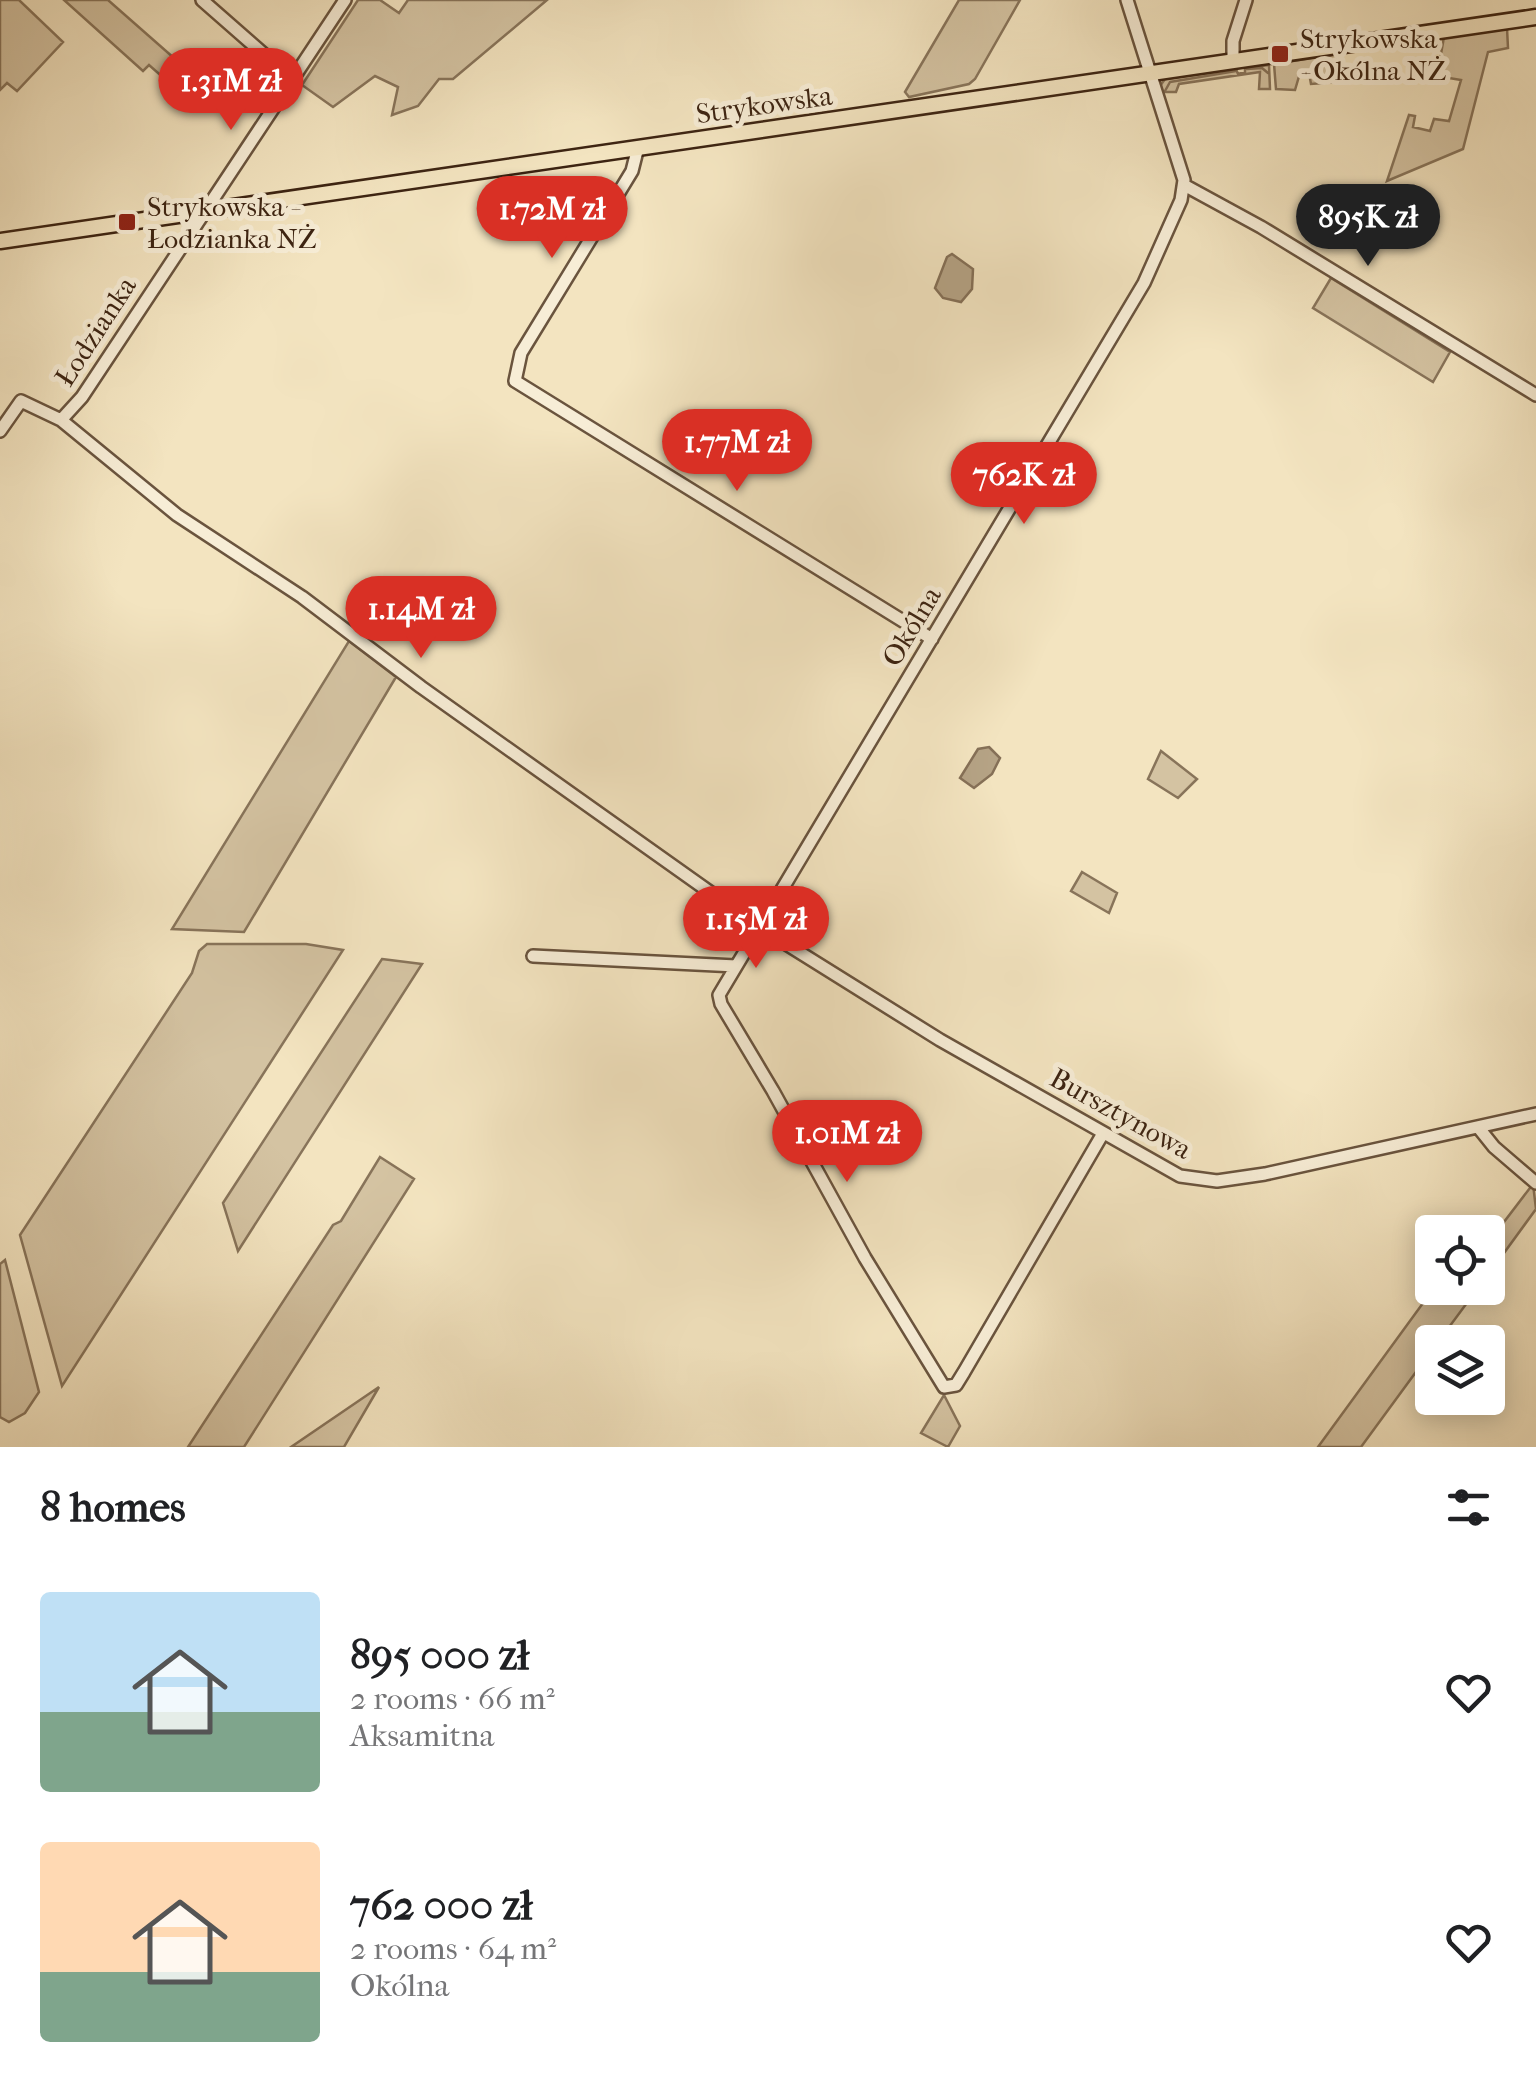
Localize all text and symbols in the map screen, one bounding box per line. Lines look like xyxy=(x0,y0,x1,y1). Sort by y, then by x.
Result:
place label: Strykowska - Okólna NŻ xyxy=(1300,22,1446,87)
marker: Strykowska - Okólna NŻ xyxy=(1269,43,1291,65)
pin: 1.31M zł xyxy=(128,48,334,133)
text: 1.31M zł xyxy=(180,62,282,99)
street label: Strykowska xyxy=(694,78,835,130)
pin: 1.72M zł xyxy=(449,176,655,261)
pin: 895K zł xyxy=(1276,184,1460,269)
place label: Strykowska - Łodzianka NŻ xyxy=(147,190,317,255)
text: 1.72M zł xyxy=(499,190,605,227)
text: 895K zł xyxy=(1318,198,1418,235)
marker: Strykowska - Łodzianka NŻ xyxy=(116,211,138,233)
street label: Łodzianka xyxy=(48,270,143,392)
pin: 1.77M zł xyxy=(634,409,840,494)
text: 1.77M zł xyxy=(684,423,790,460)
pin: 762K zł xyxy=(932,442,1116,527)
text: 762K zł xyxy=(973,456,1075,493)
pin: 1.14M zł xyxy=(318,576,524,661)
street label: Okólna xyxy=(875,580,948,672)
text: 1.14M zł xyxy=(367,590,475,627)
pin: 1.15M zł xyxy=(653,886,859,971)
text: 1.15M zł xyxy=(705,900,807,937)
street label: Bursztynowa xyxy=(1044,1061,1198,1166)
pin: 1.01M zł xyxy=(744,1100,950,1185)
text: 1.01M zł xyxy=(794,1114,900,1151)
map controls xyxy=(1415,1215,1505,1415)
button: locate xyxy=(1415,1215,1505,1305)
button: layers xyxy=(1415,1325,1505,1415)
icon: filters xyxy=(1441,1480,1496,1535)
text: 8 homes xyxy=(40,1483,186,1532)
text: 895 000 zł xyxy=(350,1631,529,1680)
icon: home xyxy=(120,1632,240,1752)
icon: heart xyxy=(1441,1665,1496,1720)
text: 2 rooms · 66 m² xyxy=(350,1680,555,1717)
text: Aksamitna xyxy=(350,1717,494,1754)
text: 762 000 zł xyxy=(350,1881,532,1930)
icon: home xyxy=(120,1882,240,2002)
icon: heart xyxy=(1441,1915,1496,1970)
text: 2 rooms · 64 m² xyxy=(350,1930,556,1967)
text: Okólna xyxy=(350,1967,449,2004)

